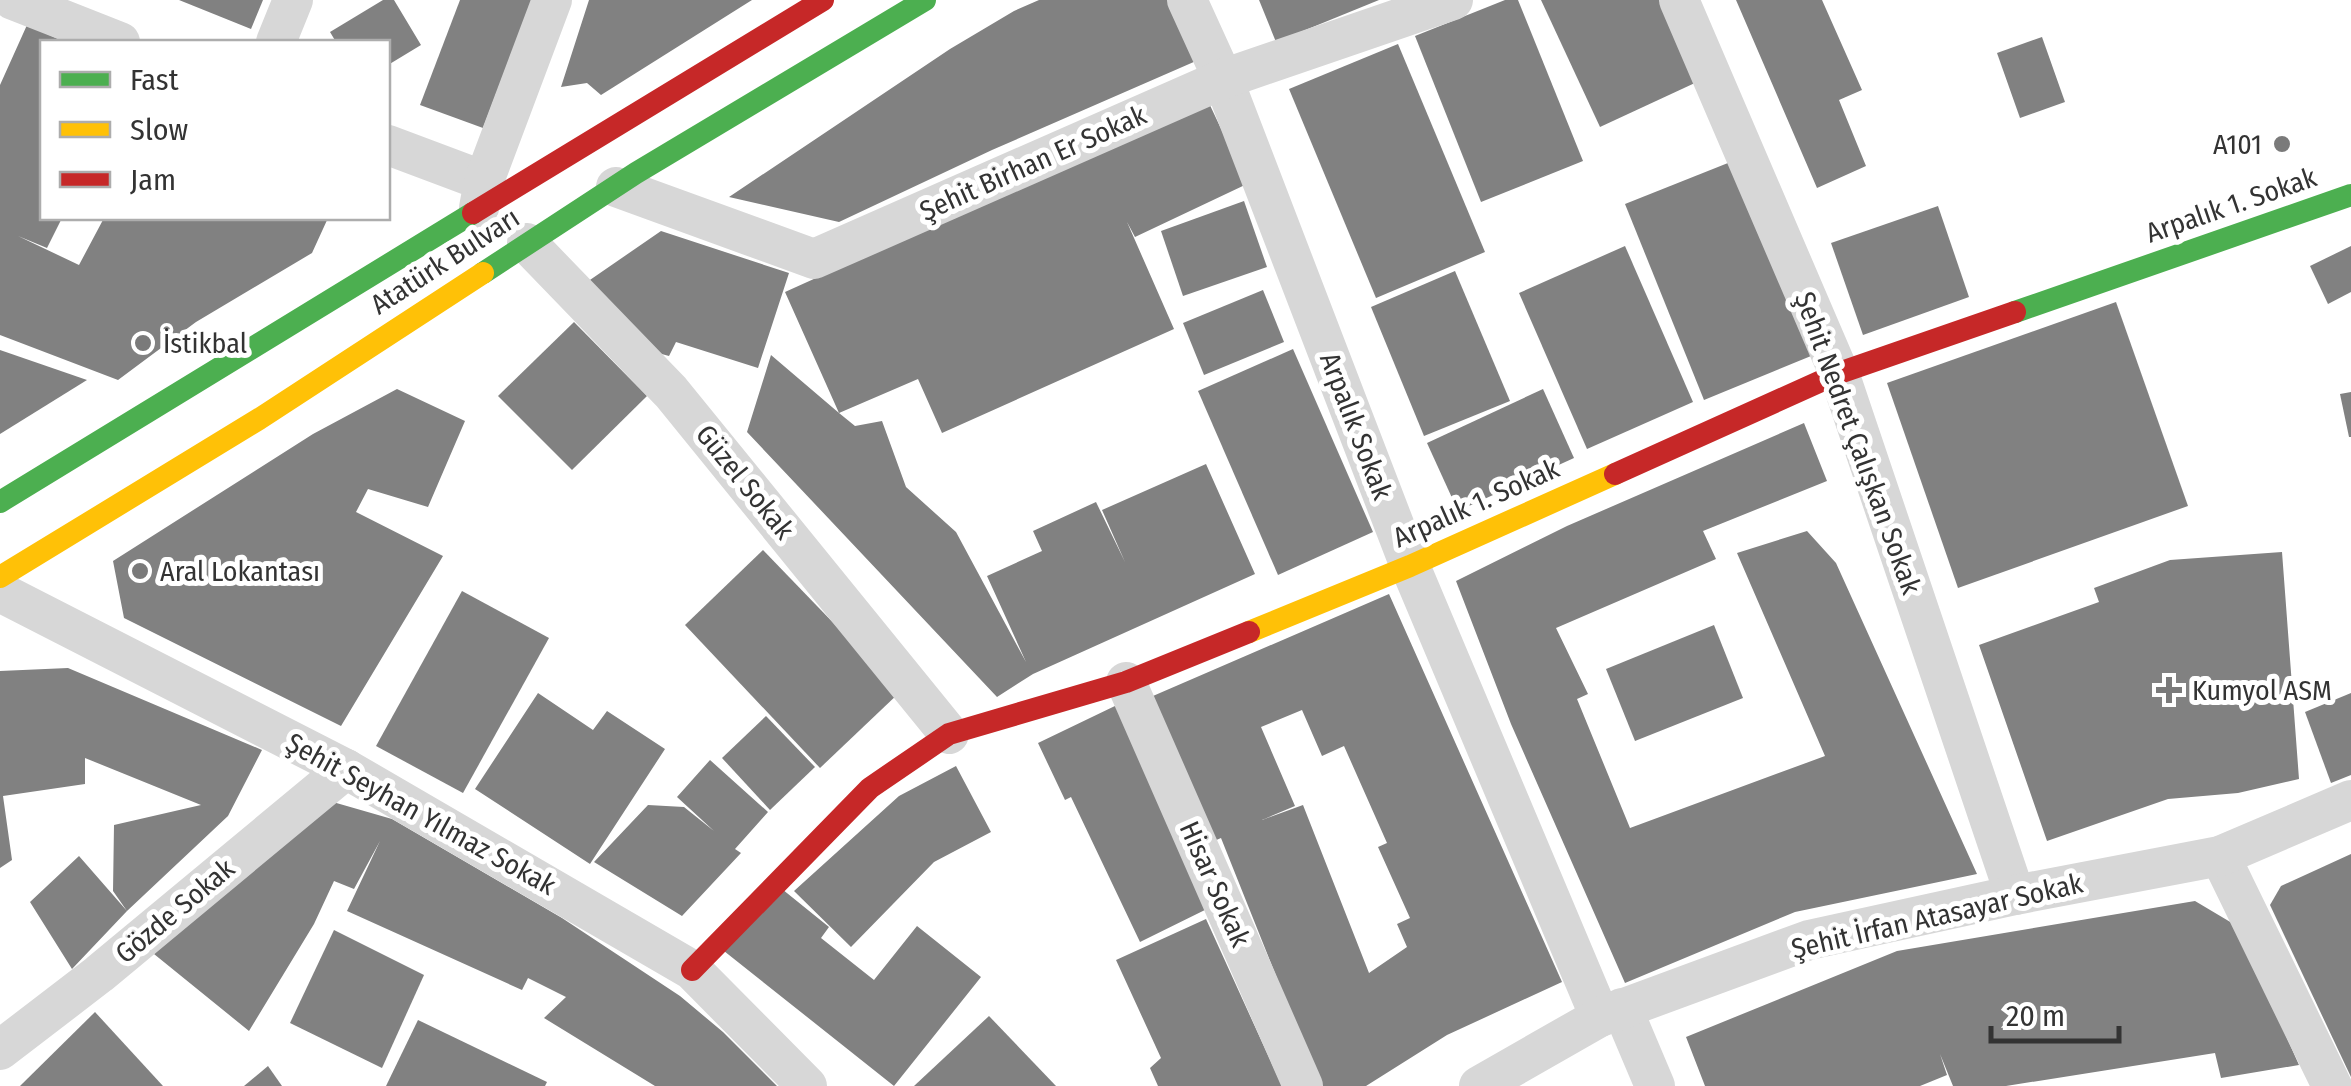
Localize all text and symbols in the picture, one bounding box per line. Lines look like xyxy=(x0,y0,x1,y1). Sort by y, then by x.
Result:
legend xyxy=(40,40,390,220)
text: Fast xyxy=(130,62,179,98)
street label: Şehit Birhan Er Sokak xyxy=(915,98,1152,228)
text: Slow xyxy=(130,112,188,148)
place label: A101 xyxy=(2213,128,2262,161)
marker: A101 xyxy=(2271,133,2293,155)
street label: Arpalık 1. Sokak xyxy=(2141,160,2321,250)
text: Jam xyxy=(130,162,176,198)
street label: Atatürk Bulvarı xyxy=(365,201,525,321)
street label: Şehit Nedret Çalışkan Sokak xyxy=(1788,287,1928,599)
place label: İstikbal xyxy=(163,327,247,360)
marker: İstikbal xyxy=(132,332,154,354)
street label: Arpalık Sokak xyxy=(1313,348,1399,505)
street label: Güzel Sokak xyxy=(689,418,802,546)
street label: Arpalık 1. Sokak xyxy=(1388,451,1565,554)
place label: Aral Lokantası xyxy=(160,555,320,588)
marker: Aral Lokantası xyxy=(129,560,151,582)
place label: Kumyol ASM xyxy=(2192,674,2332,707)
marker: Kumyol ASM xyxy=(2156,677,2182,703)
street label: Şehit Seyhan Yılmaz Sokak xyxy=(280,726,562,902)
street label: Hisar Sokak xyxy=(1173,816,1258,953)
street label: Gözde Sokak xyxy=(109,851,242,970)
street label: Şehit İrfan Atasayar Sokak xyxy=(1788,866,2087,966)
scale bar xyxy=(1991,981,2118,1043)
text: 20 m xyxy=(2006,998,2065,1034)

